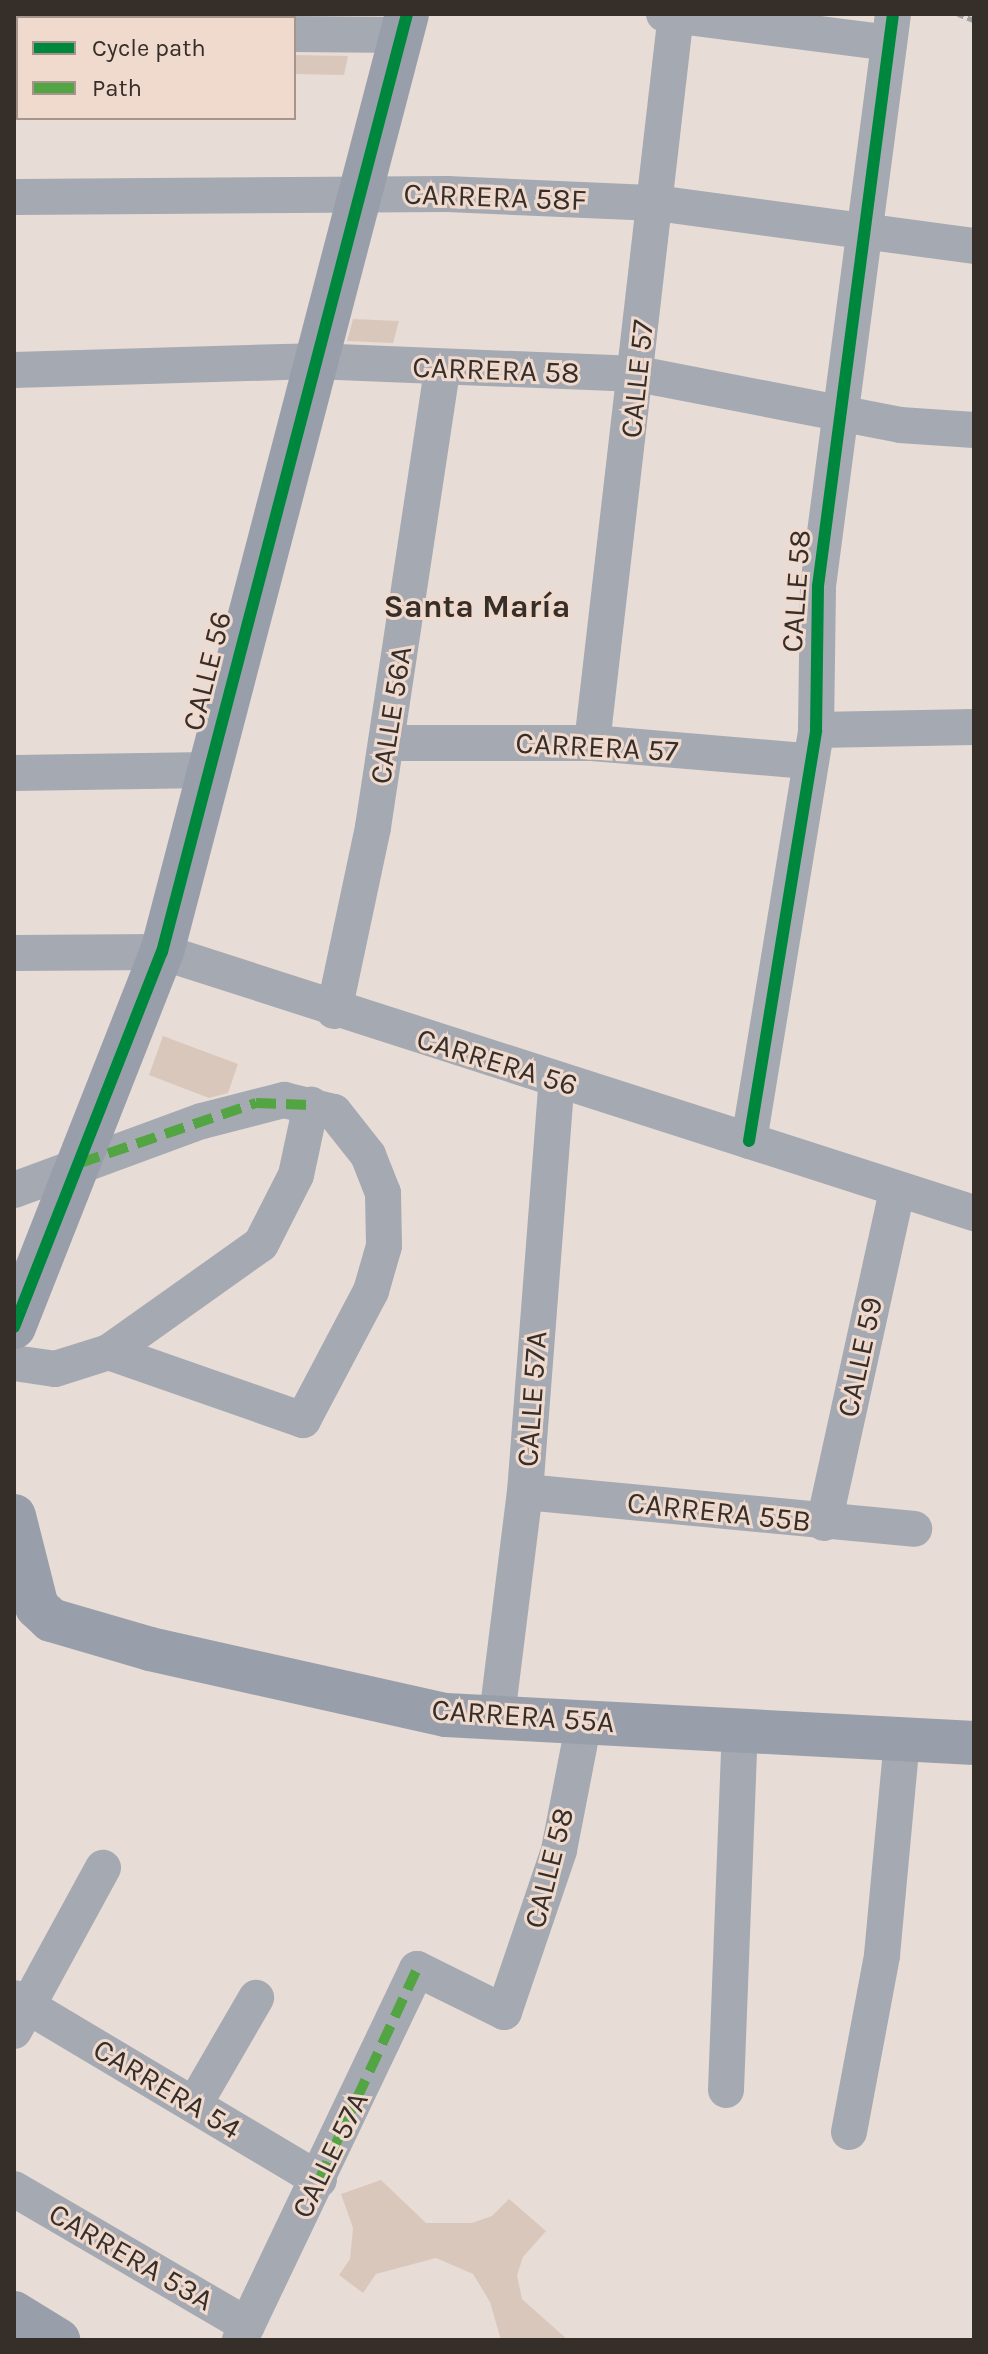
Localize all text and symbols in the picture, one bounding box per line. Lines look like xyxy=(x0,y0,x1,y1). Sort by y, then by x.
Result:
legend xyxy=(16,16,296,120)
text: Cycle path xyxy=(92,34,206,62)
text: Path xyxy=(92,74,142,102)
street label: CARRERA 58F xyxy=(403,176,587,218)
street label: CALLE 57 xyxy=(613,318,661,440)
street label: CARRERA 58 xyxy=(412,349,580,391)
street label: CALLE 58 xyxy=(774,528,818,654)
district label: Santa María xyxy=(384,588,570,626)
street label: CALLE 56 xyxy=(175,608,239,734)
street label: CALLE 56A xyxy=(362,644,420,786)
street label: CARRERA 57 xyxy=(515,725,679,769)
street label: CARRERA 56 xyxy=(412,1021,582,1103)
street label: CALLE 59 xyxy=(830,1294,890,1420)
street label: CALLE 57A xyxy=(509,1330,555,1468)
street label: CARRERA 55B xyxy=(625,1484,813,1540)
street label: CARRERA 55A xyxy=(430,1692,616,1740)
street label: CALLE 58 xyxy=(517,1804,581,1932)
street label: CARRERA 54 xyxy=(87,2031,247,2147)
street label: CALLE 57A xyxy=(284,2086,376,2224)
street label: CARRERA 53A xyxy=(42,2195,220,2319)

